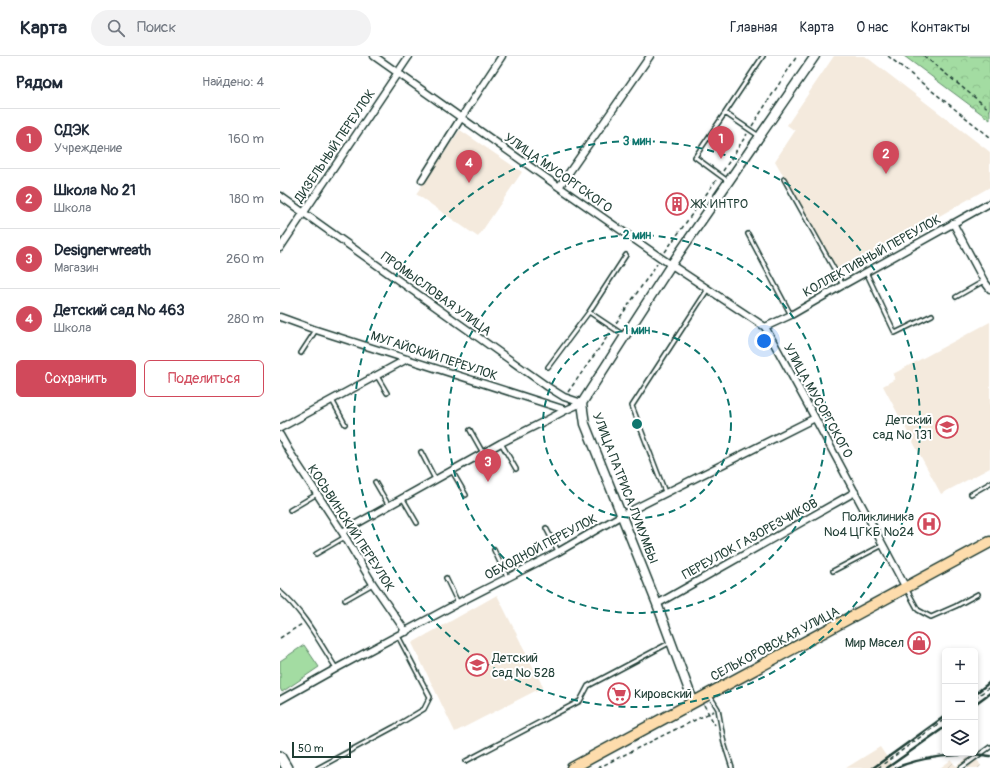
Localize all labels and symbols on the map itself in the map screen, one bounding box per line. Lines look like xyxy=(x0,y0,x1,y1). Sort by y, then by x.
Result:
street label: ДИЗЕЛЬНЫЙ ПЕРЕУЛОК xyxy=(291,86,379,206)
pin: 1 xyxy=(708,126,734,159)
street label: УЛИЦА МУСОРГСКОГО xyxy=(501,130,615,216)
text: 3 мин xyxy=(623,134,651,149)
pin: 2 xyxy=(873,141,899,174)
pin: 4 xyxy=(456,150,482,183)
building icon: ЖК ИНТРО xyxy=(664,191,690,217)
place label: ЖК ИНТРО xyxy=(690,196,748,212)
street label: КОЛЛЕКТИВНЫЙ ПЕРЕУЛОК xyxy=(800,211,944,301)
text: 2 мин xyxy=(623,228,651,243)
street label: ПРОМЫСЛОВАЯ УЛИЦА xyxy=(378,249,495,340)
text: 1 мин xyxy=(624,323,650,338)
street label: МУГАЙСКИЙ ПЕРЕУЛОК xyxy=(368,328,500,384)
your location xyxy=(754,331,774,351)
street label: УЛИЦА МУСОРГСКОГО xyxy=(780,341,856,461)
street label: УЛИЦА ПАТРИСА ЛУМУМБЫ xyxy=(589,410,661,566)
place label: Детский сад № 131 xyxy=(873,412,932,443)
school or university icon: Детский сад № 131 xyxy=(934,414,960,440)
centre of rings xyxy=(630,417,644,431)
pin: 3 xyxy=(475,449,501,482)
street label: КОСЬВИНСКИЙ ПЕРЕУЛОК xyxy=(304,462,398,594)
street label: ПЕРЕУЛОК ГАЗОРЕЗЧИКОВ xyxy=(679,495,821,583)
place label: Поликлиника №4 ЦГКБ №24 xyxy=(824,509,914,540)
street label: ОБХОДНОЙ ПЕРЕУЛОК xyxy=(482,511,600,583)
hospital icon: Поликлиника №4 ЦГКБ №24 xyxy=(916,511,942,537)
street label: СЕЛЬКОРОВСКАЯ УЛИЦА xyxy=(708,603,843,685)
shop icon: Мир Масел xyxy=(906,630,932,656)
place label: Мир Масел xyxy=(845,635,904,651)
place label: Детский сад № 528 xyxy=(491,650,555,681)
school or university icon: Детский сад № 528 xyxy=(464,652,490,678)
supermarket icon: Кировский xyxy=(606,681,632,707)
place label: Кировский xyxy=(634,686,692,702)
scale bar xyxy=(292,740,351,759)

